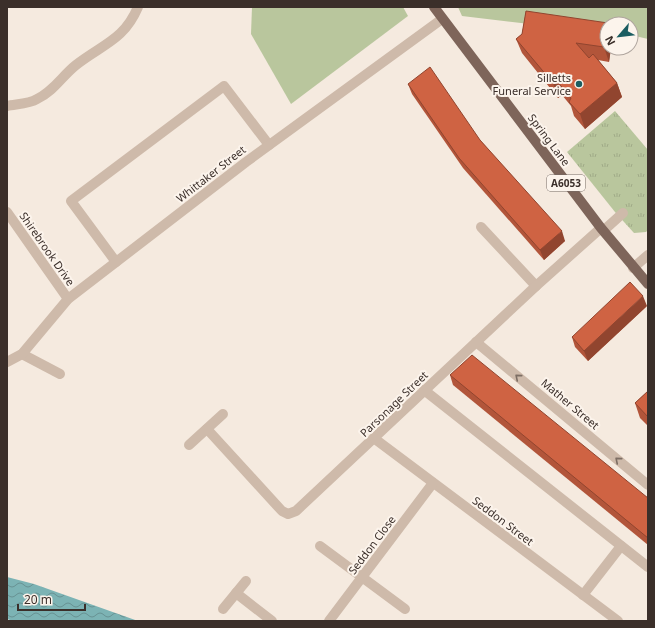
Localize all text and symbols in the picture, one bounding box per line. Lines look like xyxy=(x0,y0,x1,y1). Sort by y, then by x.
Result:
north arrow xyxy=(599,16,639,56)
text: N xyxy=(601,33,618,48)
place label: Silletts Funeral Service xyxy=(493,70,571,98)
marker: Silletts Funeral Service xyxy=(574,79,584,89)
street label: Spring Lane xyxy=(525,111,574,169)
street label: Whittaker Street xyxy=(173,142,248,205)
road number: A6053 xyxy=(547,175,585,191)
street label: Shirebrook Drive xyxy=(16,209,78,288)
street label: Parsonage Street xyxy=(356,367,431,440)
one-way arrow xyxy=(516,374,523,381)
street label: Mather Street xyxy=(538,375,602,432)
one-way arrow xyxy=(615,457,623,464)
street label: Seddon Street xyxy=(470,493,537,549)
street label: Seddon Close xyxy=(345,512,399,577)
scale bar xyxy=(18,586,85,612)
text: 20 m xyxy=(24,591,52,608)

